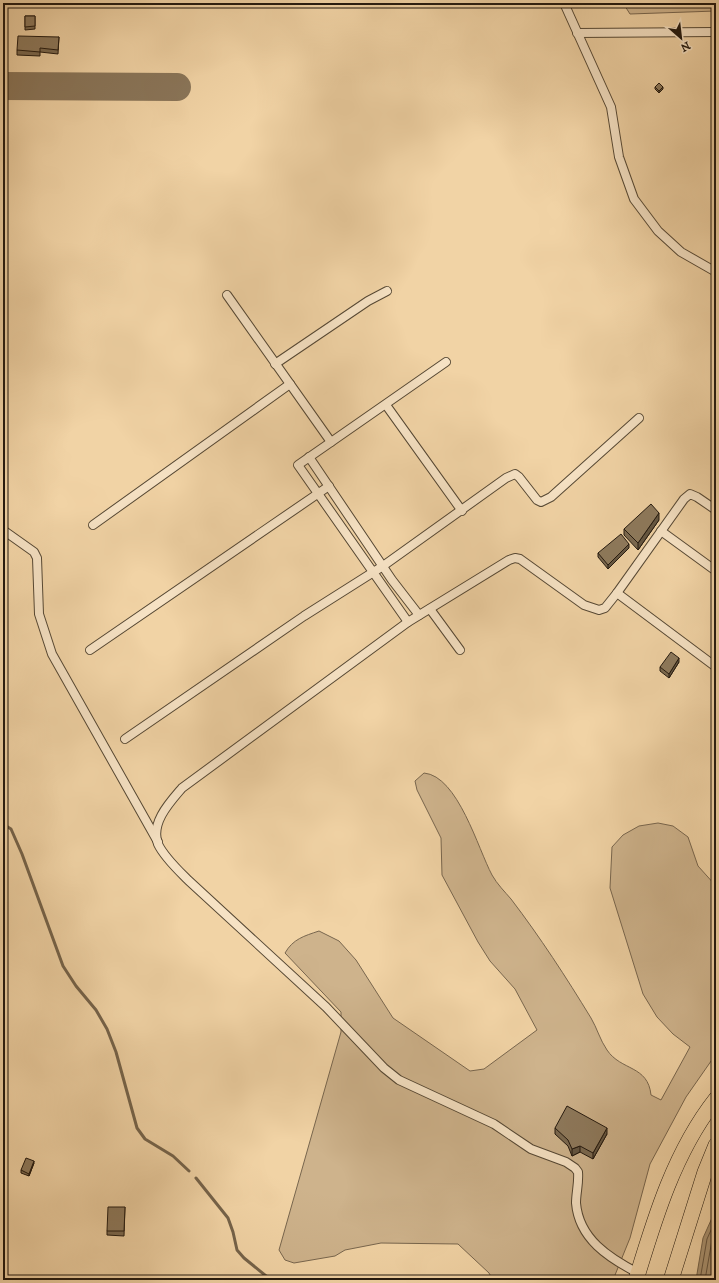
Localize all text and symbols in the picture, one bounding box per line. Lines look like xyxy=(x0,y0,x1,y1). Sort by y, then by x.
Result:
north arrow xyxy=(661,18,701,58)
text: N xyxy=(678,38,692,54)

